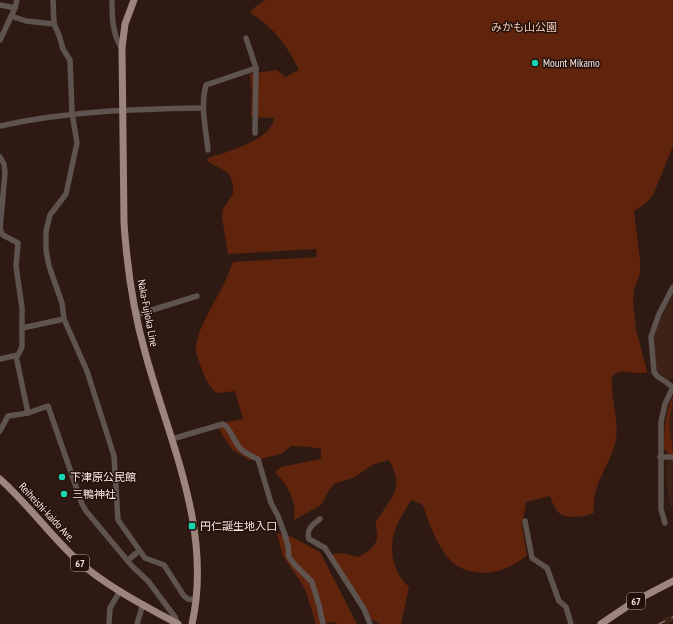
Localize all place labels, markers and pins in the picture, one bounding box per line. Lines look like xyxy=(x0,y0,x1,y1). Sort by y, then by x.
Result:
place label: Mount Mikamo xyxy=(543,56,600,70)
marker: Mount Mikamo xyxy=(530,58,540,68)
place label: 下津原公民館 xyxy=(70,470,136,484)
marker: 下津原公民館 xyxy=(57,472,67,482)
place label: 三鴨神社 xyxy=(72,487,116,501)
marker: 三鴨神社 xyxy=(59,489,69,499)
place label: 円仁誕生地入口 xyxy=(200,519,277,533)
marker: 円仁誕生地入口 xyxy=(187,521,197,531)

